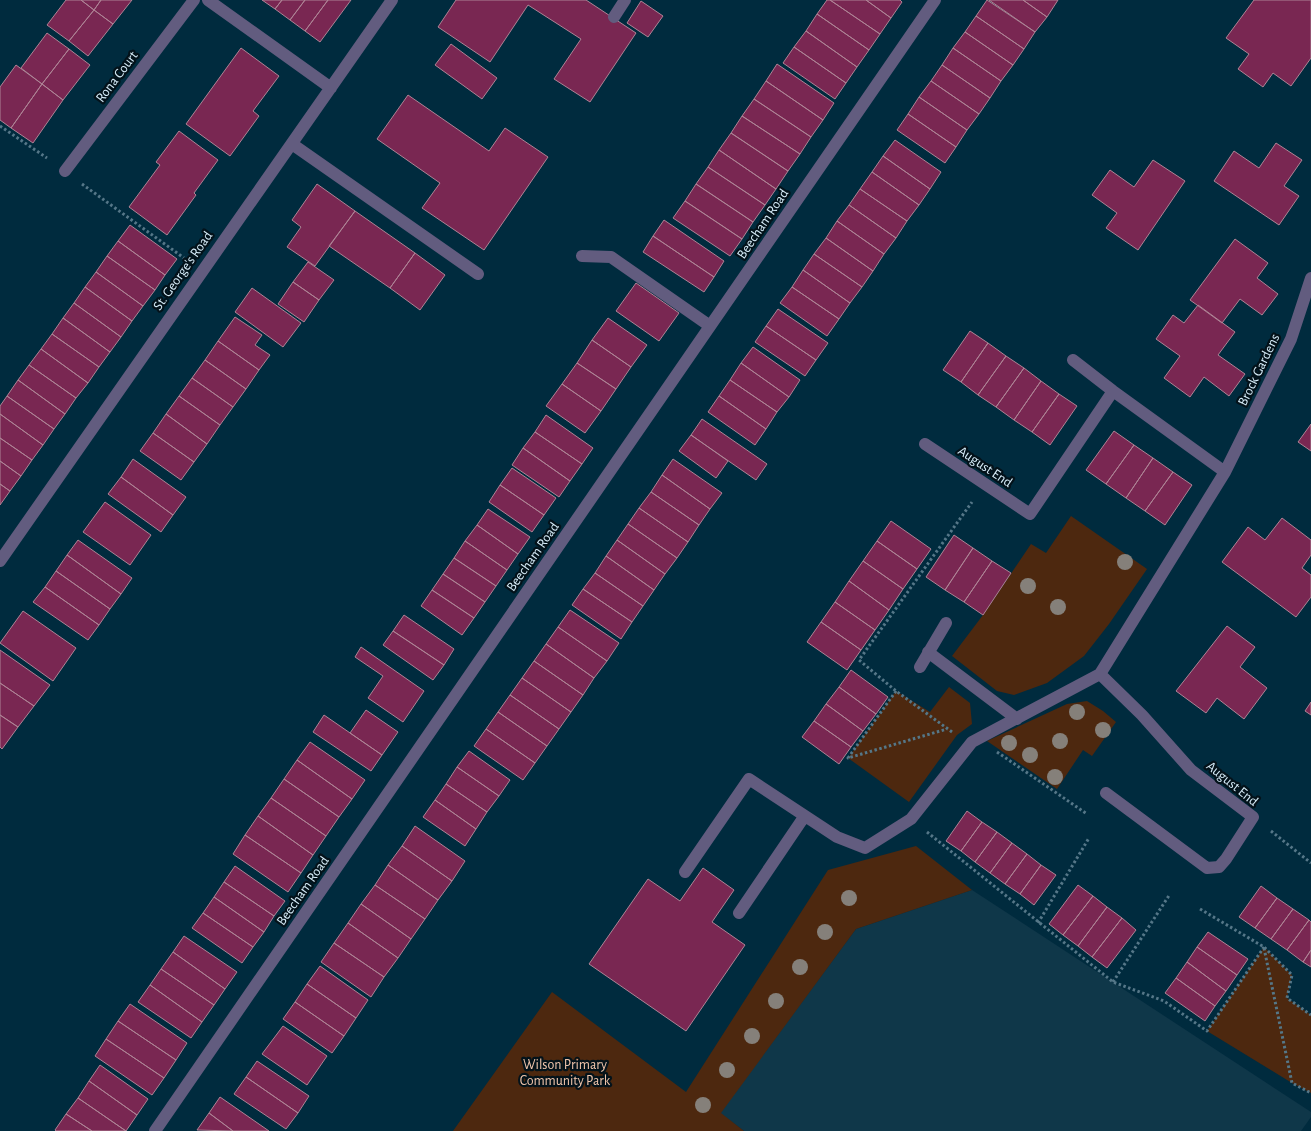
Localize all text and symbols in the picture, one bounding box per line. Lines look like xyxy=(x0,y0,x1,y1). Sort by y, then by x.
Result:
street label: Rona Court xyxy=(93,48,141,105)
street label: Beecham Road xyxy=(735,187,791,261)
street label: St. George's Road xyxy=(151,229,215,313)
street label: Brock Gardens xyxy=(1236,332,1282,408)
street label: August End xyxy=(955,444,1015,490)
street label: Beecham Road xyxy=(504,520,562,594)
street label: August End xyxy=(1204,759,1260,809)
street label: Beecham Road xyxy=(274,854,332,928)
park label: Wilson Primary Community Park xyxy=(520,1058,611,1088)

